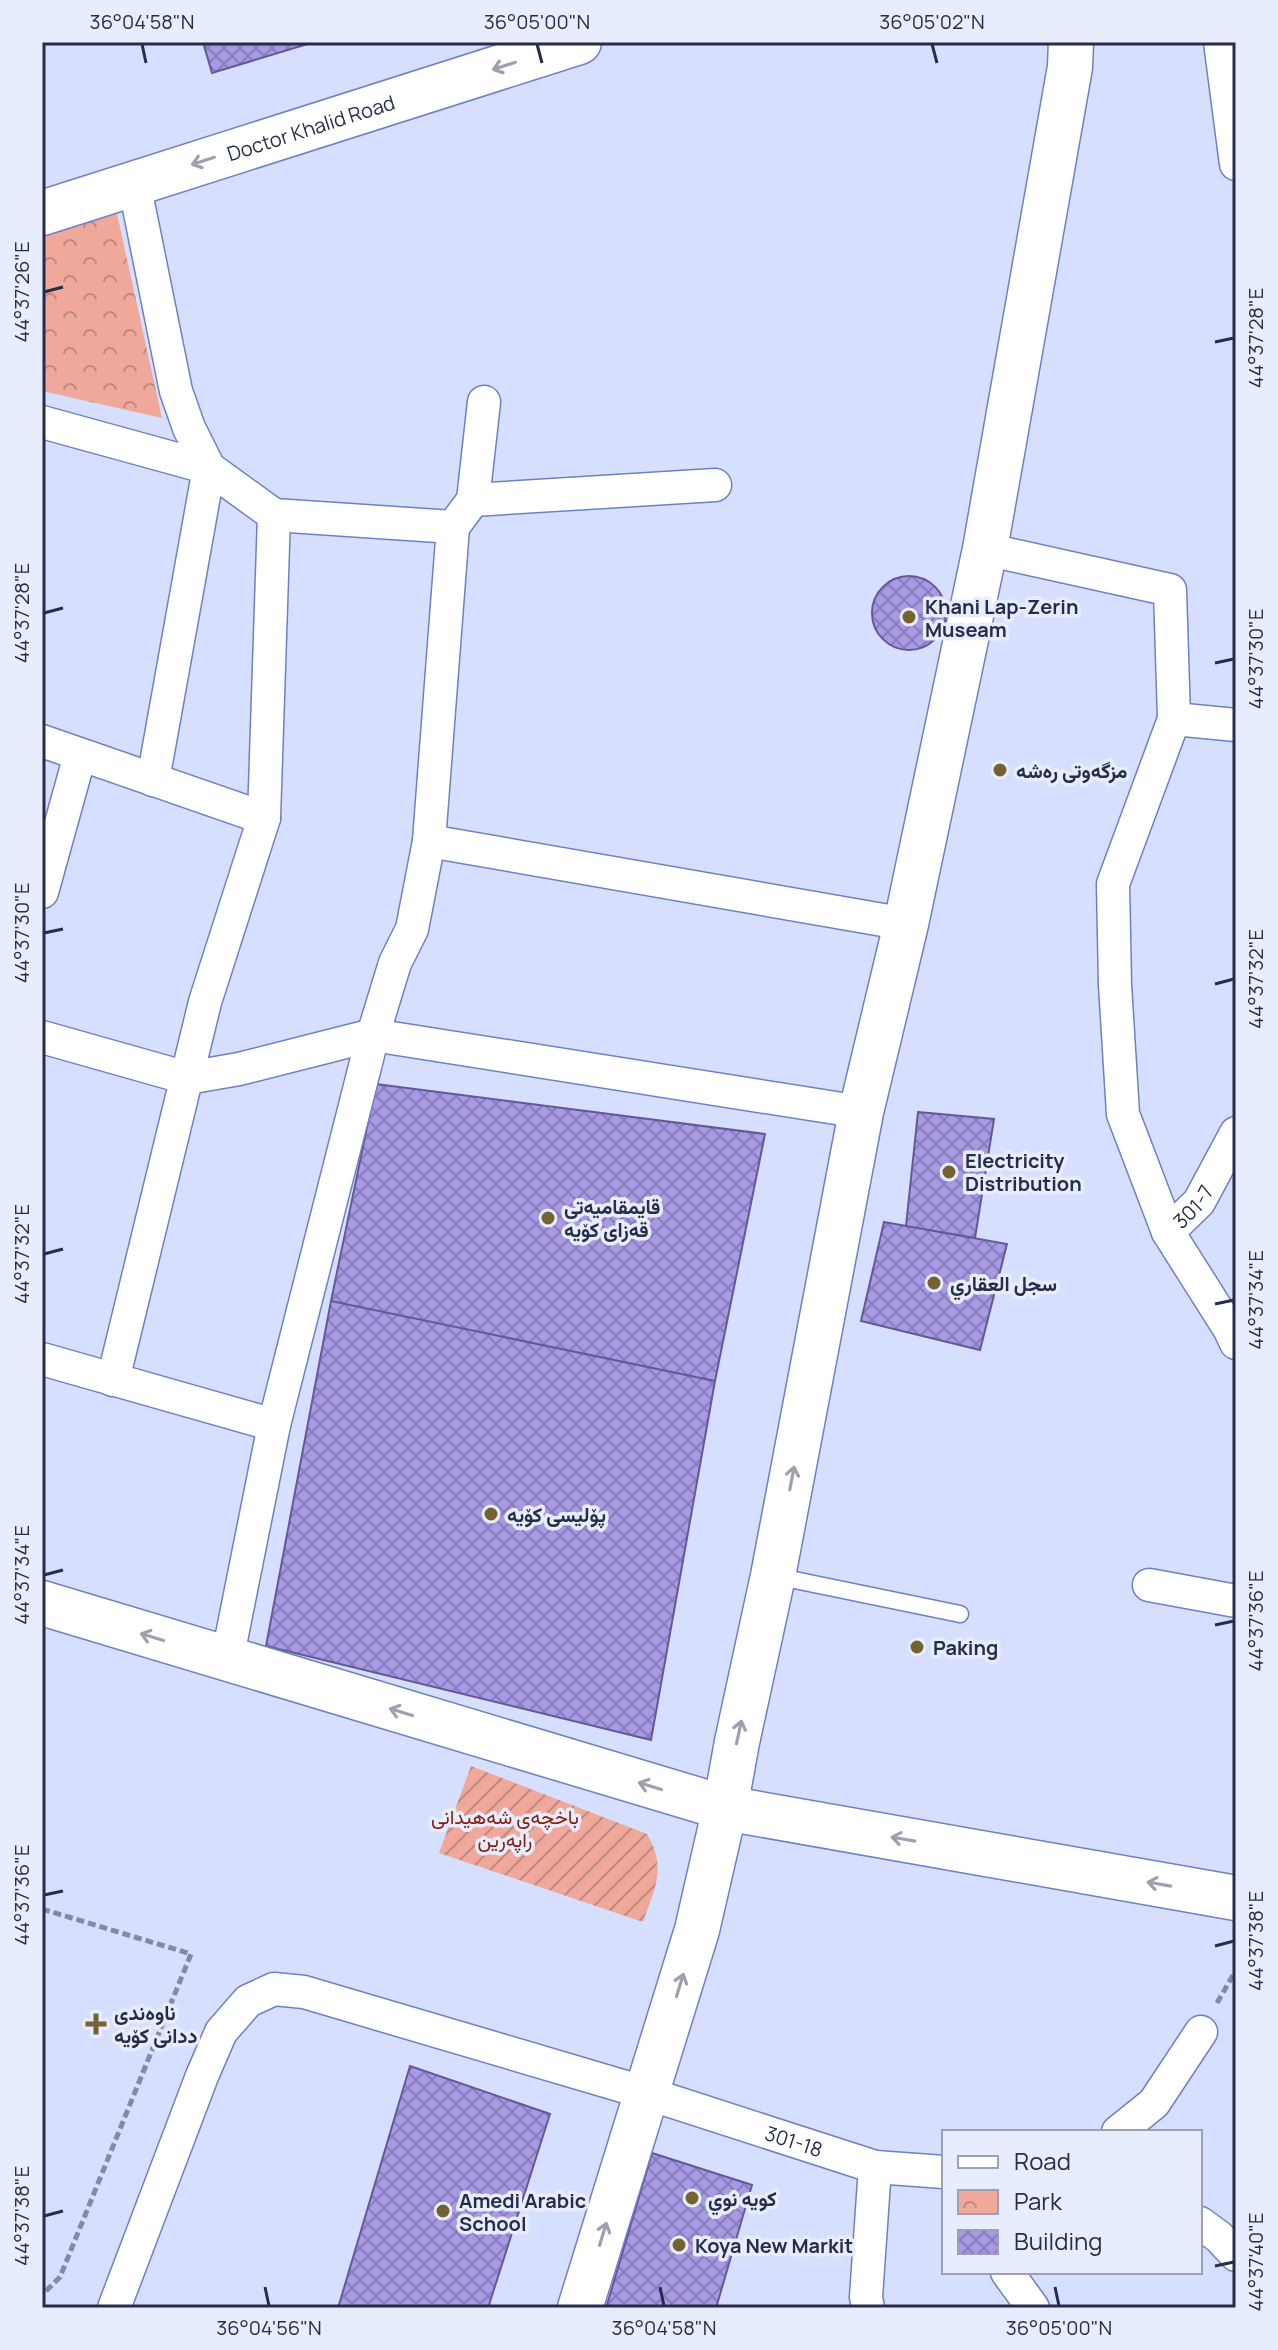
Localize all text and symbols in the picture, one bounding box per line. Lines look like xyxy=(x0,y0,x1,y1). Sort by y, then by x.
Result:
text: 36°04'58"N xyxy=(90,8,194,35)
text: 36°05'00"N xyxy=(484,8,590,35)
text: 36°05'02"N xyxy=(879,8,985,35)
one-way arrow xyxy=(492,59,517,74)
street label: Doctor Khalid Road xyxy=(223,88,398,167)
one-way arrow xyxy=(191,154,217,169)
text: 44°37'26"E xyxy=(8,241,35,343)
text: 44°37'28"E xyxy=(1242,288,1269,388)
text: 44°37'28"E xyxy=(8,563,35,663)
place label: Khani Lap-Zerin Museam xyxy=(925,593,1078,643)
marker: Khani Lap-Zerin Museam xyxy=(900,608,918,626)
text: 44°37'30"E xyxy=(1242,609,1269,709)
place label: مزگەوتی رەشە xyxy=(1016,757,1128,784)
marker: مزگەوتی رەشە xyxy=(991,761,1009,779)
text: 44°37'30"E xyxy=(8,883,35,983)
text: 44°37'32"E xyxy=(1242,929,1269,1029)
place label: Electricity Distribution xyxy=(965,1147,1082,1197)
marker: Electricity Distribution xyxy=(940,1163,958,1181)
street label: 301-7 xyxy=(1167,1180,1219,1234)
place label: قایمقامیه‌تی قه‌زای كۆیه‌ xyxy=(564,1193,660,1243)
text: 44°37'32"E xyxy=(8,1204,35,1304)
marker: قایمقامیه‌تی قه‌زای كۆیه‌ xyxy=(539,1209,557,1227)
text: 44°37'34"E xyxy=(1242,1250,1269,1350)
place label: سجل العقاري xyxy=(950,1270,1057,1301)
marker: سجل العقاري xyxy=(925,1274,943,1292)
one-way arrow xyxy=(785,1465,800,1491)
place label: پۆلیسی كۆیه‌ xyxy=(507,1501,606,1529)
marker: پۆلیسی كۆیه‌ xyxy=(482,1505,500,1523)
text: 44°37'34"E xyxy=(8,1525,35,1625)
text: 44°37'36"E xyxy=(1242,1571,1269,1671)
one-way arrow xyxy=(140,1629,166,1644)
place label: Paking xyxy=(933,1634,998,1661)
marker: Paking xyxy=(908,1638,926,1656)
one-way arrow xyxy=(389,1704,415,1719)
one-way arrow xyxy=(732,1720,747,1746)
one-way arrow xyxy=(638,1778,664,1793)
park label: باخچه‌ی شه‌هیدانی راپه‌رین xyxy=(431,1803,579,1854)
one-way arrow xyxy=(891,1831,916,1846)
text: 44°37'36"E xyxy=(8,1845,35,1945)
one-way arrow xyxy=(1147,1876,1172,1891)
text: 44°37'38"E xyxy=(1242,1891,1269,1991)
one-way arrow xyxy=(673,1973,688,1999)
place label: ناوەندی ددانی کۆیە xyxy=(114,1999,197,2049)
marker: ناوەندی ددانی کۆیە xyxy=(85,2013,107,2035)
street label: 301-18 xyxy=(762,2119,826,2163)
legend xyxy=(942,2130,1202,2274)
text: Road xyxy=(1014,2144,1071,2177)
text: 44°37'38"E xyxy=(8,2166,35,2266)
text: Park xyxy=(1014,2184,1063,2217)
place label: كويه نوي xyxy=(708,2185,777,2216)
place label: Amedi Arabic School xyxy=(459,2187,586,2237)
marker: كويه نوي xyxy=(683,2189,701,2207)
marker: Amedi Arabic School xyxy=(434,2202,452,2220)
text: 44°37'40"E xyxy=(1242,2213,1269,2311)
one-way arrow xyxy=(596,2221,611,2247)
text: Building xyxy=(1014,2224,1102,2257)
place label: Koya New Markit xyxy=(695,2232,853,2259)
marker: Koya New Markit xyxy=(670,2236,688,2254)
text: 36°04'56"N xyxy=(216,2314,322,2341)
text: 36°04'58"N xyxy=(612,2314,716,2341)
text: 36°05'00"N xyxy=(1006,2314,1112,2341)

